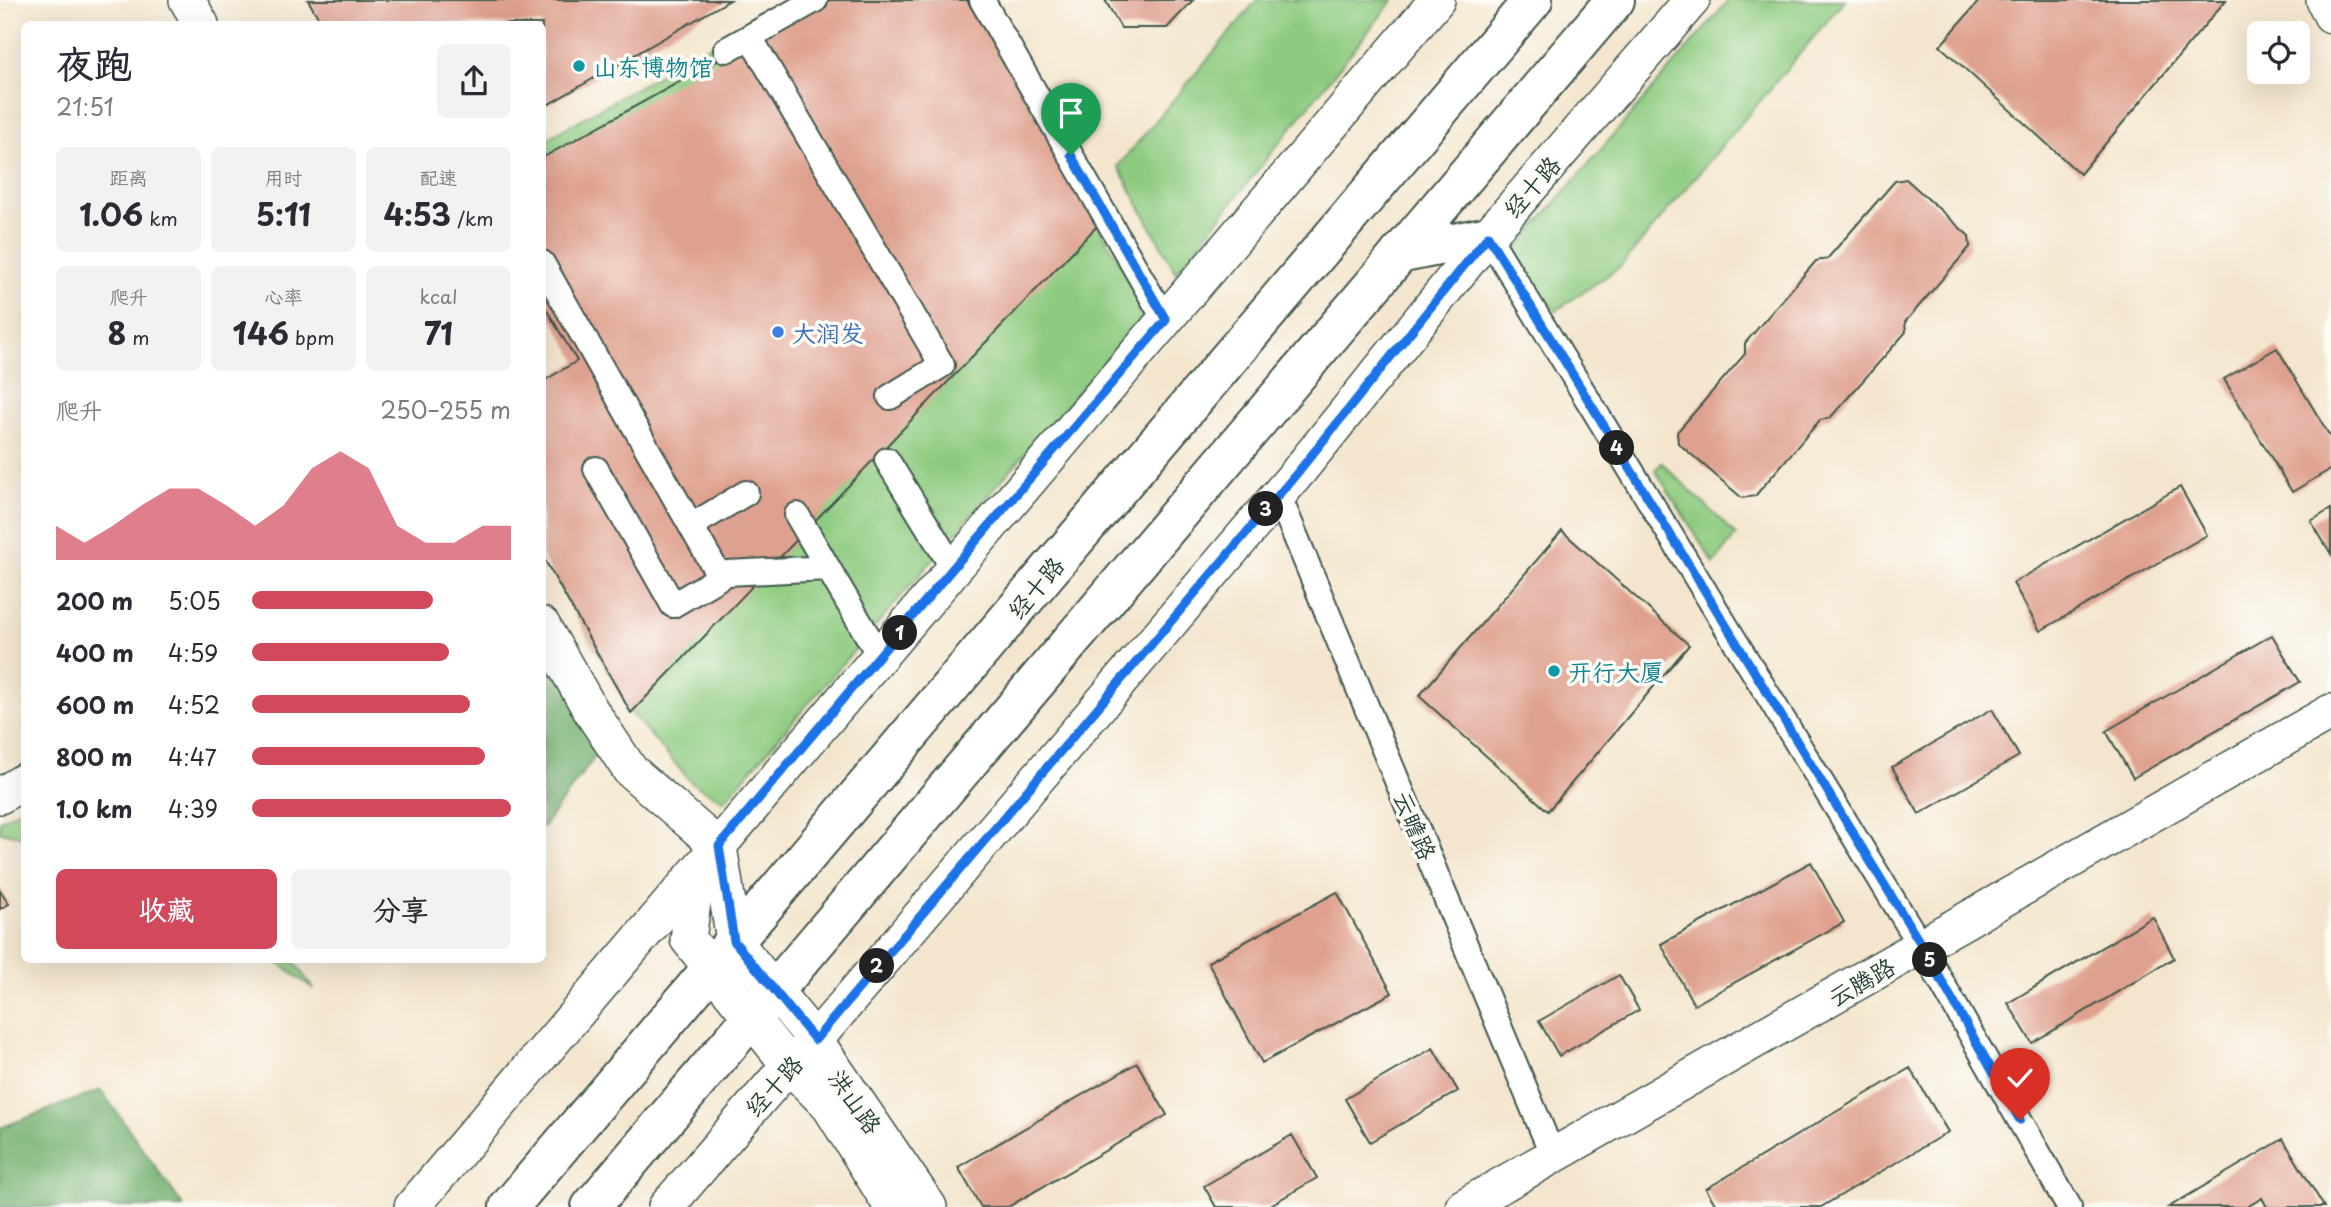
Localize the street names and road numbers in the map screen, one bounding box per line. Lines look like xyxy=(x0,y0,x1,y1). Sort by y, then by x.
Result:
street label: 经十路 xyxy=(1494,147,1568,225)
street label: 经十路 xyxy=(998,548,1072,626)
street label: 云瞻路 xyxy=(1385,785,1447,865)
street label: 云腾路 xyxy=(1821,947,1901,1015)
street label: 经十路 xyxy=(736,1046,810,1124)
street label: 洪山路 xyxy=(821,1061,891,1141)

